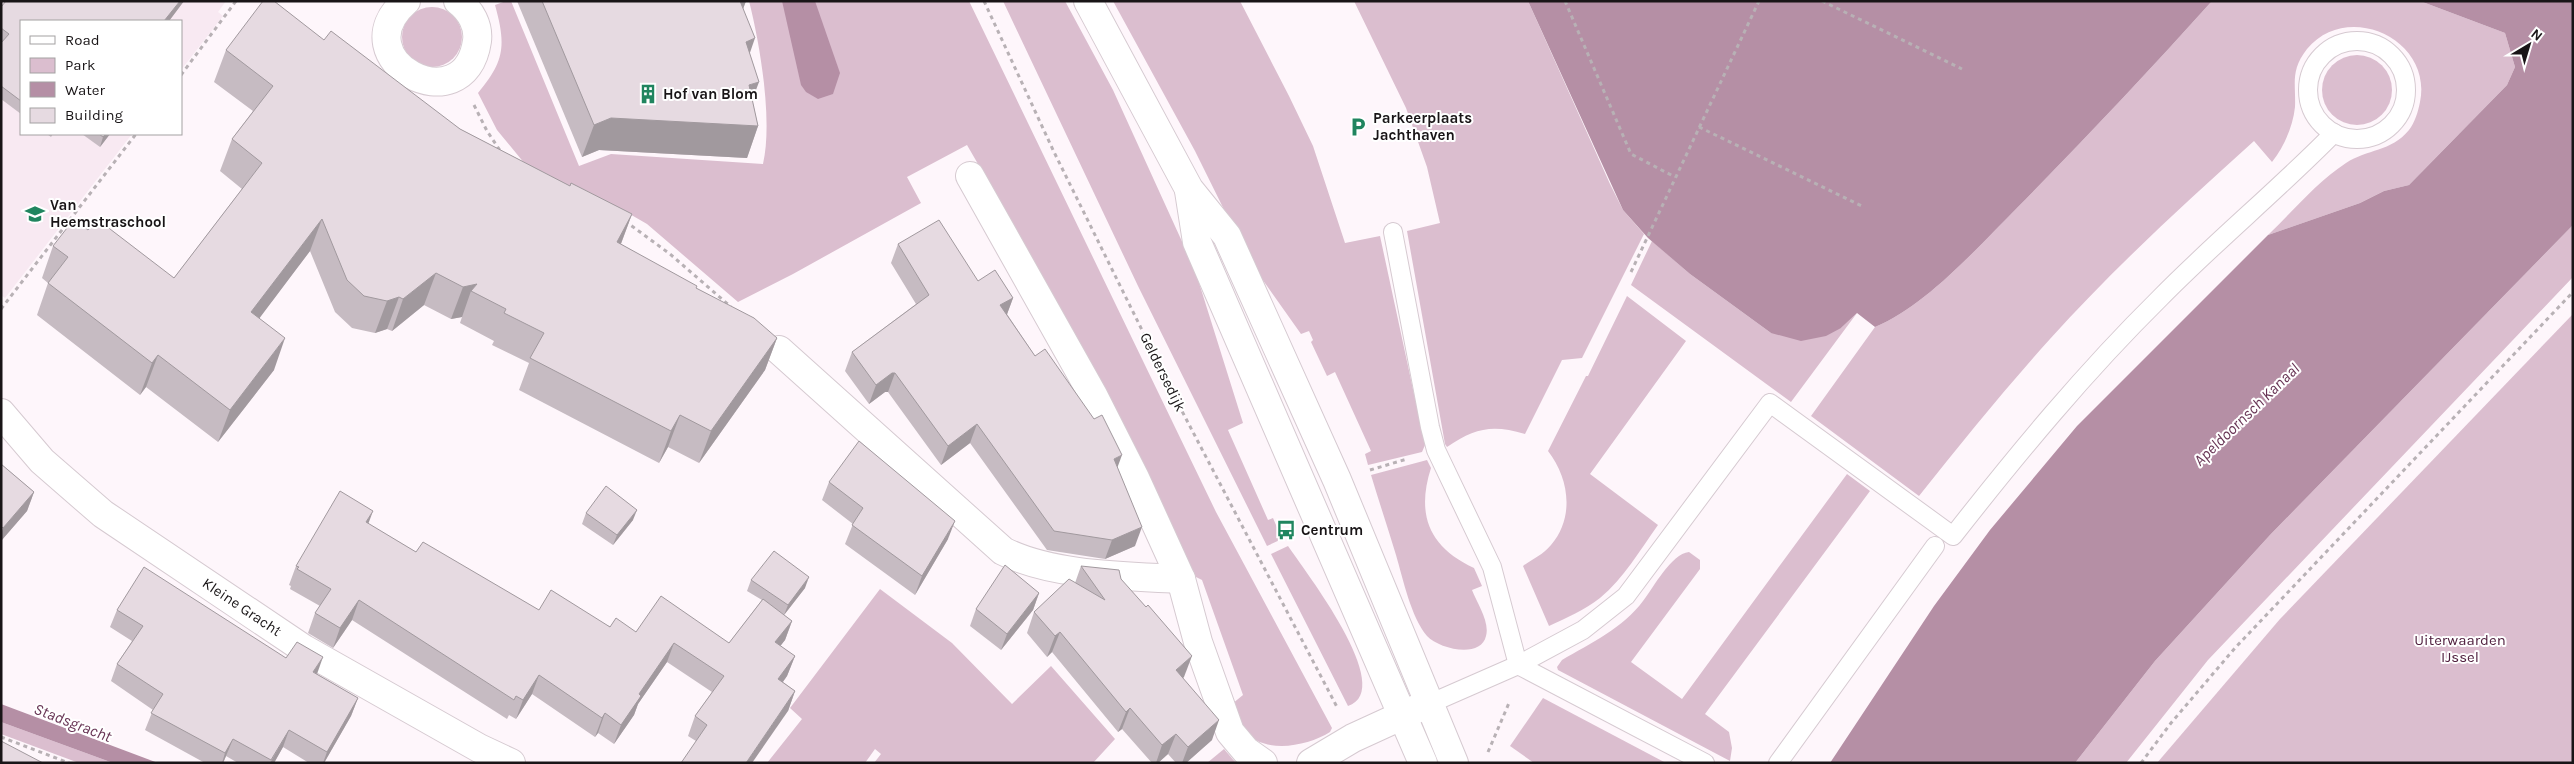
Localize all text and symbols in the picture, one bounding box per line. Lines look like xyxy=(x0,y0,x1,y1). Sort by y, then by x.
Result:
legend xyxy=(20,20,182,135)
north arrow xyxy=(2504,20,2554,70)
text: N xyxy=(2528,25,2546,45)
text: Road xyxy=(65,31,100,49)
text: Park xyxy=(65,56,95,74)
text: Water xyxy=(65,81,106,99)
building icon: Hof van Blom xyxy=(637,83,659,105)
place label: Hof van Blom xyxy=(663,85,758,103)
text: Building xyxy=(65,106,123,124)
place label: Parkeerplaats Jachthaven xyxy=(1373,109,1472,144)
parking icon: Parkeerplaats Jachthaven xyxy=(1347,116,1369,138)
place label: Van Heemstraschool xyxy=(50,196,166,231)
school or university icon: Van Heemstraschool xyxy=(24,203,46,225)
street label: Geldersedijk xyxy=(1136,330,1190,414)
water label: Apeldoornsch Kanaal xyxy=(2190,359,2303,470)
bus stop icon: Centrum xyxy=(1275,519,1297,541)
place label: Centrum xyxy=(1301,521,1363,539)
street label: Kleine Gracht xyxy=(199,574,285,640)
park label: Uiterwaarden IJssel xyxy=(2414,631,2506,666)
water label: Stadsgracht xyxy=(31,699,115,746)

